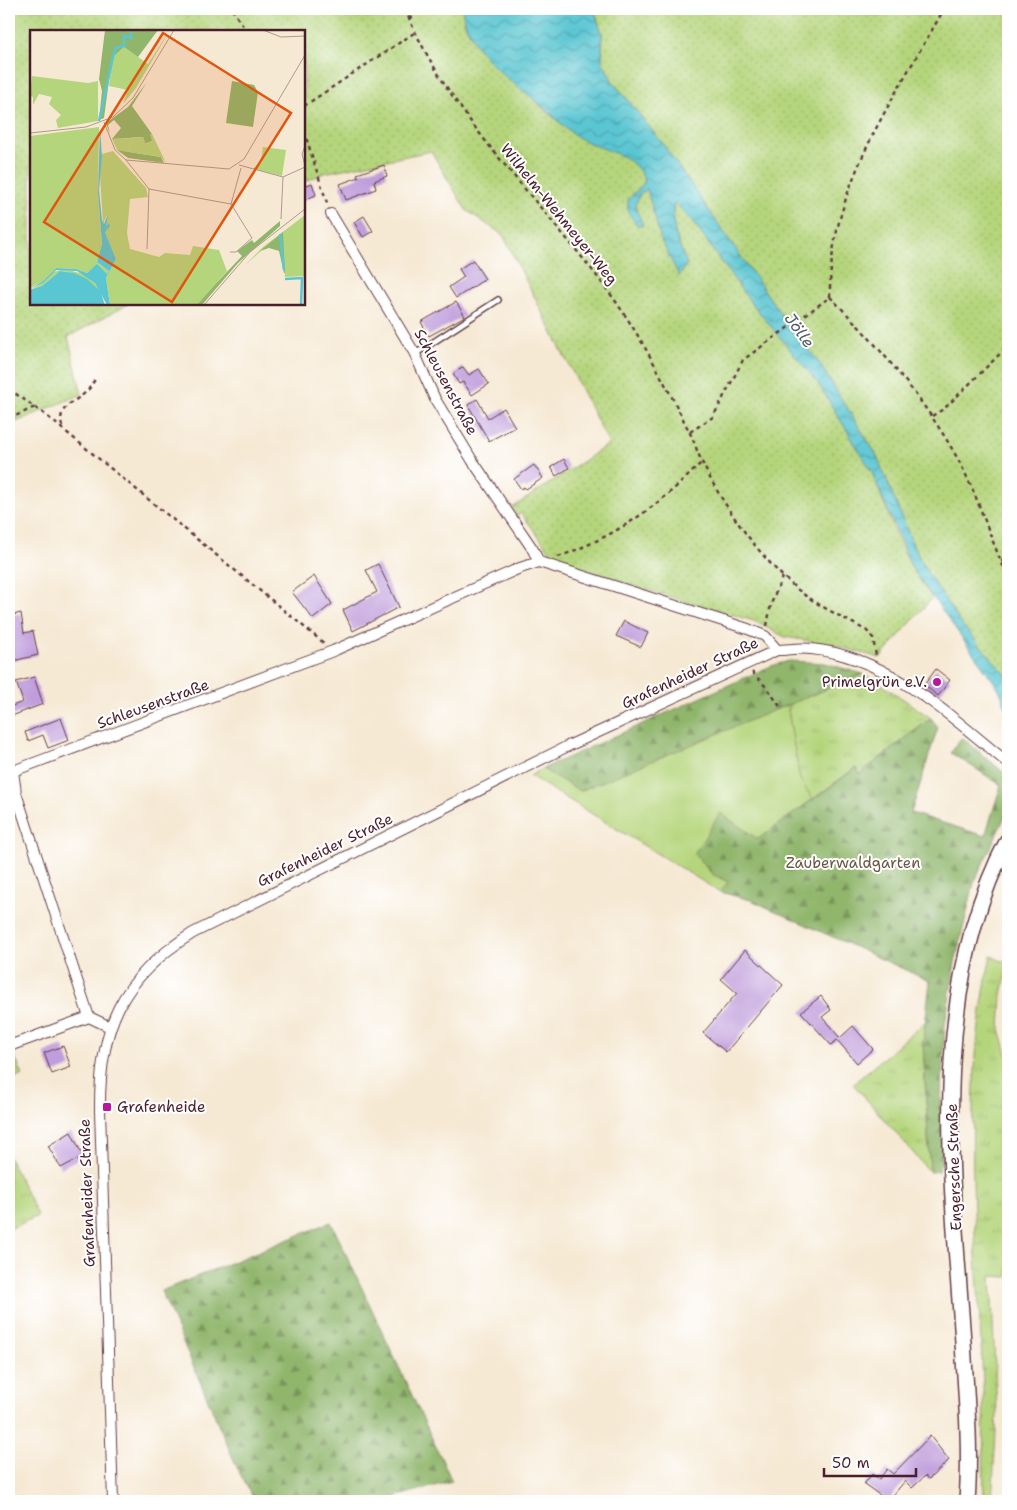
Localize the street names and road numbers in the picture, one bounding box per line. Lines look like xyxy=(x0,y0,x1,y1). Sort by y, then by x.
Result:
street label: Wilhelm-Wehmeyer-Weg xyxy=(496,139,622,289)
street label: Schleusenstraße xyxy=(410,325,482,439)
street label: Grafenheider Straße xyxy=(618,633,762,713)
street label: Schleusenstraße xyxy=(94,674,212,734)
street label: Grafenheider Straße xyxy=(254,808,396,892)
street label: Engersche Straße xyxy=(942,1103,966,1231)
street label: Grafenheider Straße xyxy=(74,1118,100,1268)

